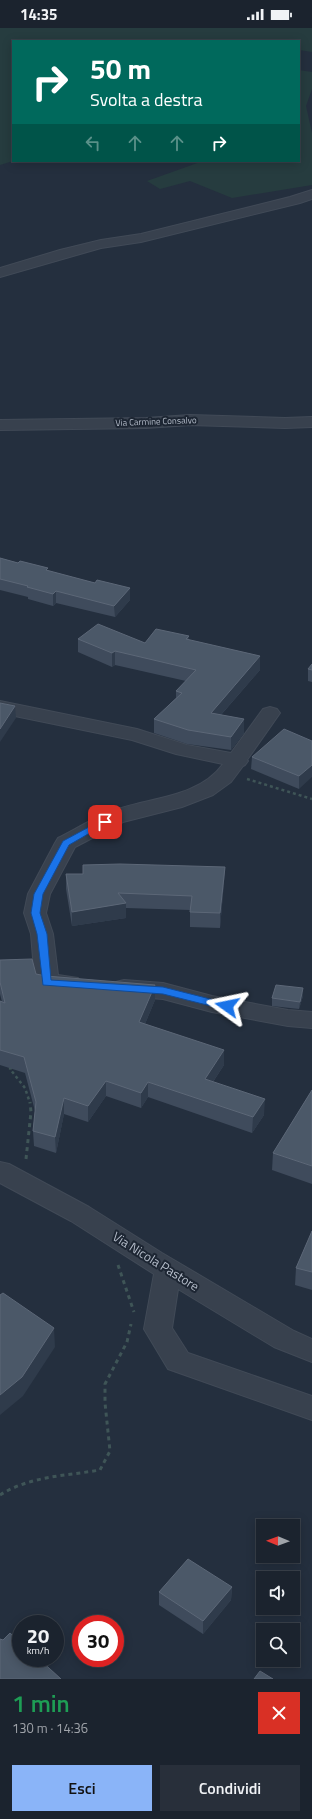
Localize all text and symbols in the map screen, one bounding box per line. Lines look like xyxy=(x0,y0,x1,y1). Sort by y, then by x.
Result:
text: 14:35 xyxy=(20,3,57,26)
text: 50 m xyxy=(90,47,151,90)
icon: right xyxy=(24,56,76,108)
text: Svolta a destra xyxy=(90,86,203,113)
icon: left xyxy=(82,132,104,154)
icon: ahead xyxy=(124,132,146,154)
icon: ahead xyxy=(166,132,188,154)
icon: right xyxy=(208,132,230,154)
street label: Via Carmine Consalvo xyxy=(115,413,197,429)
pin xyxy=(88,805,122,839)
icon: arrive xyxy=(94,811,116,833)
position arrow xyxy=(206,985,248,1027)
street label: Via Nicola Pastore xyxy=(109,1226,203,1296)
north arrow xyxy=(256,1519,300,1563)
map controls xyxy=(256,1519,300,1667)
button: sound xyxy=(256,1571,300,1615)
speed limit sign: 30 xyxy=(72,1615,124,1667)
text: 20 xyxy=(27,1620,49,1651)
button: search xyxy=(256,1623,300,1667)
text: km/h xyxy=(27,1643,49,1658)
text: 1 min xyxy=(12,1685,70,1721)
button: close xyxy=(258,1692,300,1734)
text: 130 m · 14:36 xyxy=(12,1718,88,1738)
button: Esci xyxy=(12,1765,152,1811)
button: Condividi xyxy=(160,1765,300,1811)

